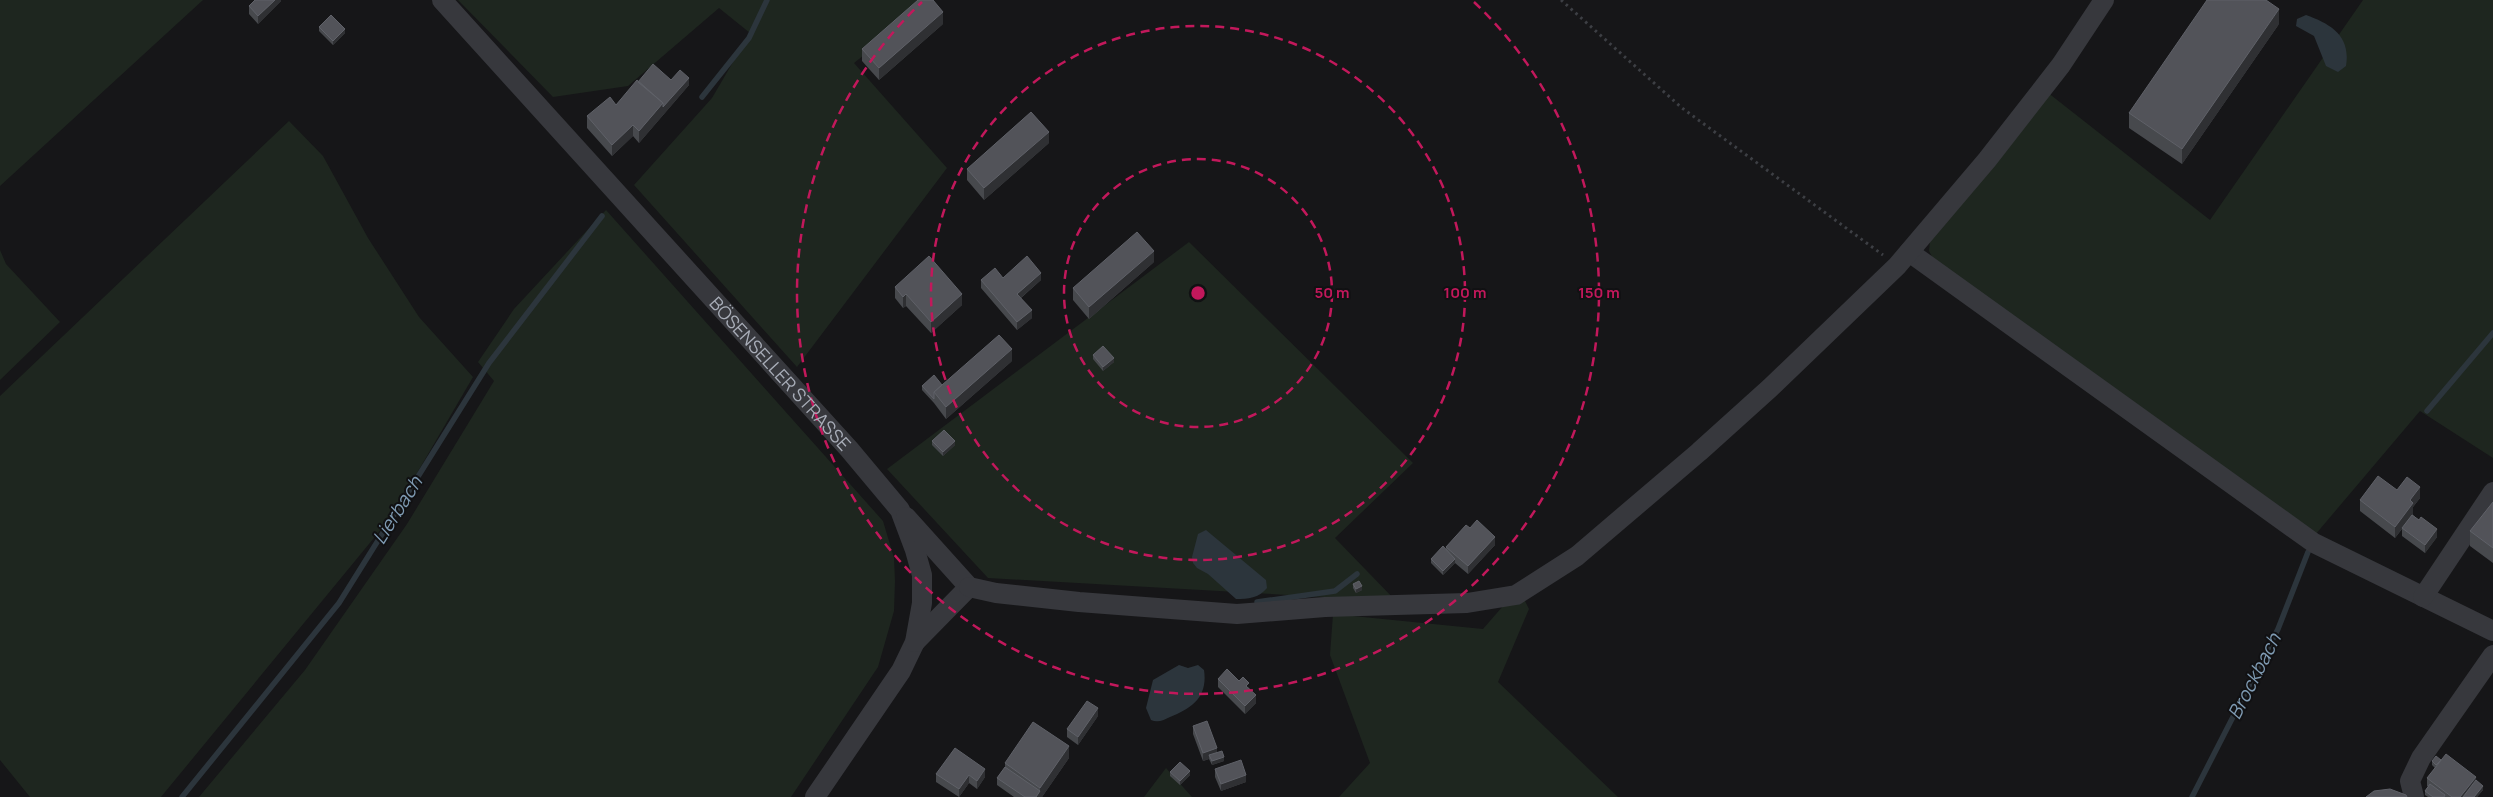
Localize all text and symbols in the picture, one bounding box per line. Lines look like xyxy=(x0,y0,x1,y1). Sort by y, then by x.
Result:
text: 50 m xyxy=(1314,282,1350,303)
text: 100 m xyxy=(1444,282,1486,303)
text: 150 m xyxy=(1578,282,1620,303)
centre of rings xyxy=(1189,284,1207,302)
street label: BÖSENSELLER STRASSE xyxy=(705,291,856,455)
water label: Lierbach xyxy=(366,470,428,549)
water label: Brockbach xyxy=(2221,628,2287,723)

